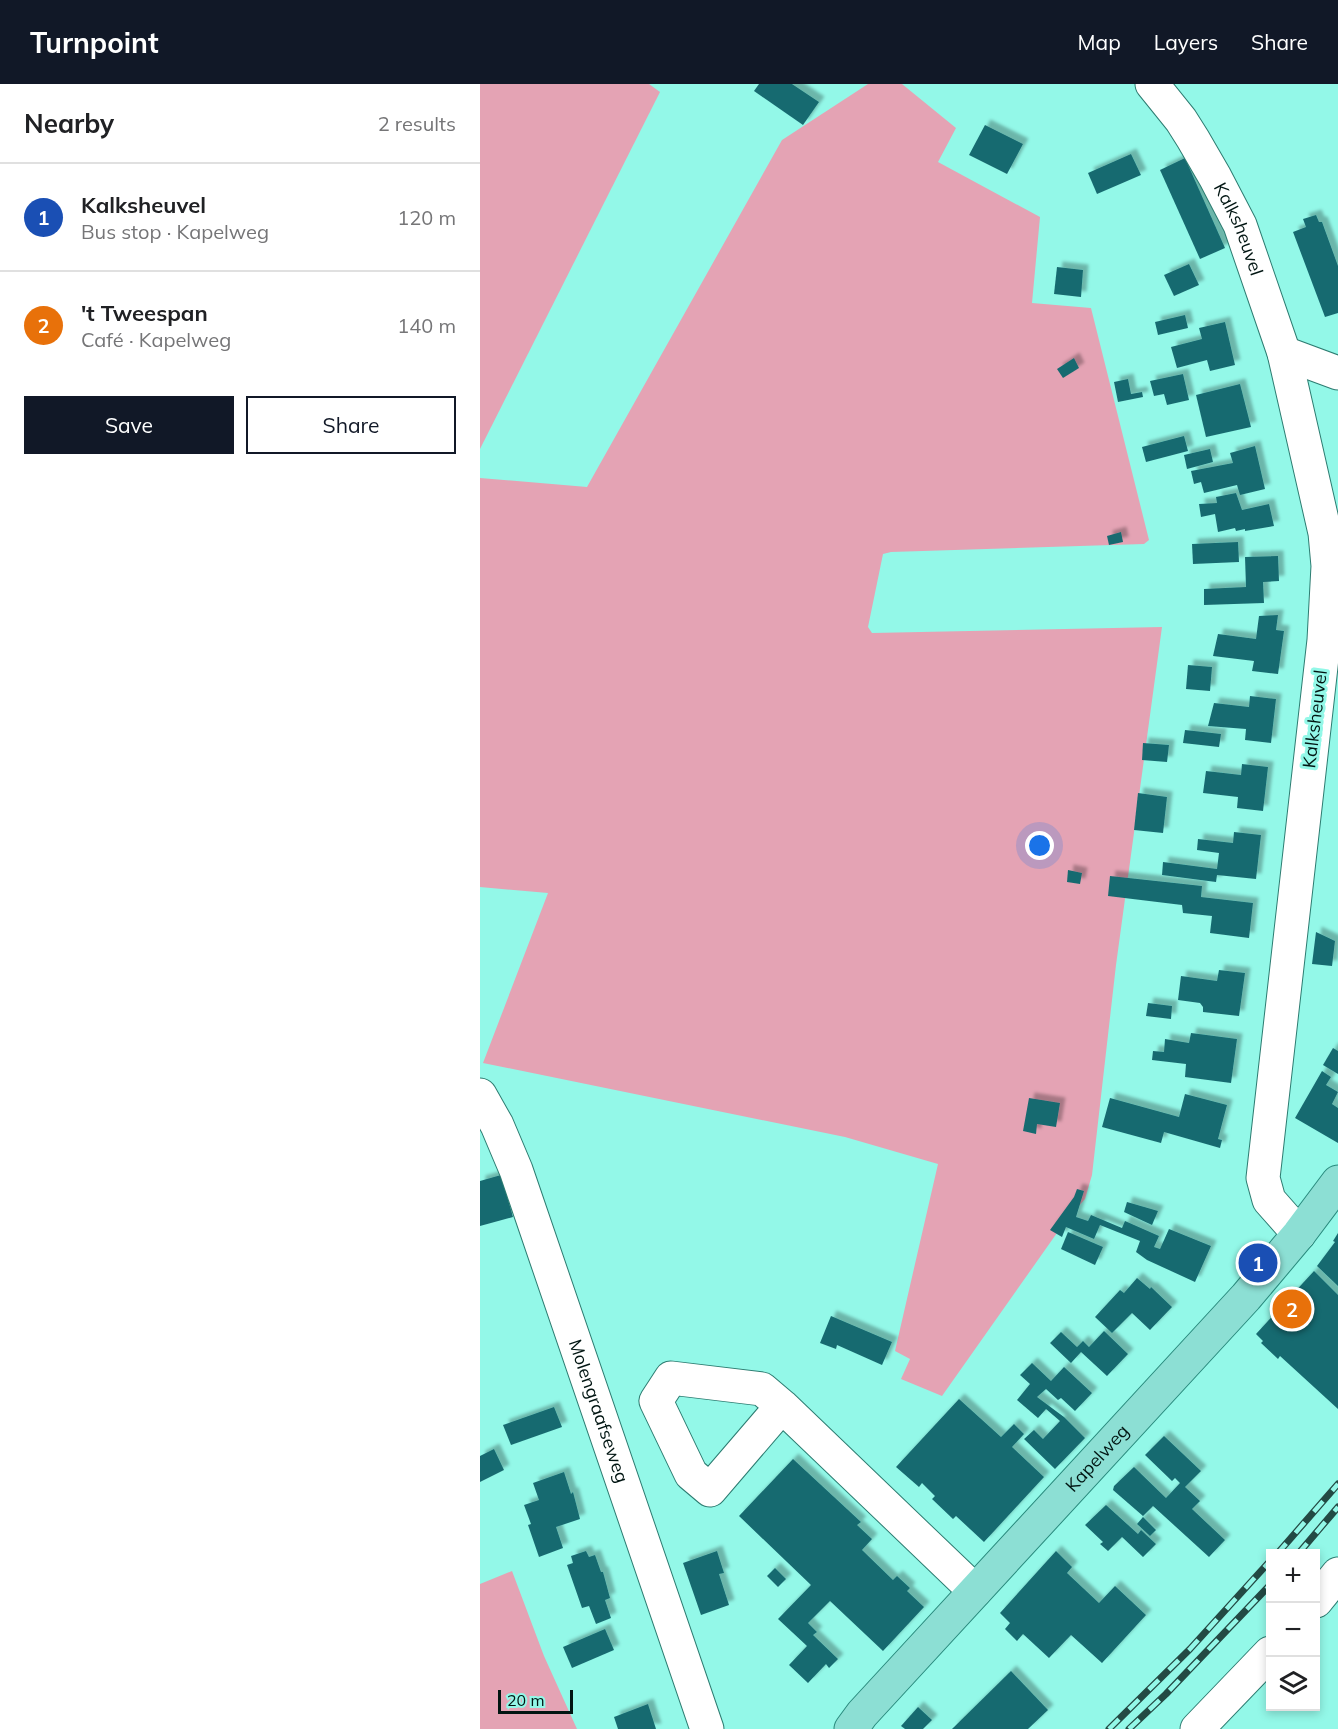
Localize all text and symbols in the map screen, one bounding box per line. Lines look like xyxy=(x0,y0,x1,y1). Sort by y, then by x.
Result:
text: Turnpoint xyxy=(30,25,159,60)
text: Map xyxy=(1078,29,1121,55)
text: Layers xyxy=(1154,29,1218,55)
text: Share xyxy=(1251,29,1308,55)
text: Nearby xyxy=(24,107,114,140)
text: 2 results xyxy=(378,111,456,136)
street label: Kalksheuvel xyxy=(1209,179,1268,278)
text: Kalksheuvel xyxy=(81,191,206,219)
text: 1 xyxy=(38,205,50,230)
text: 120 m xyxy=(397,205,456,230)
text: Bus stop · Kapelweg xyxy=(81,219,269,244)
text: 't Tweespan xyxy=(81,299,208,327)
text: 2 xyxy=(38,313,50,338)
text: 140 m xyxy=(397,313,456,338)
text: Café · Kapelweg xyxy=(81,327,231,352)
button: Save xyxy=(24,396,234,454)
button: Share xyxy=(246,396,456,454)
street label: Kalksheuvel xyxy=(1297,669,1332,769)
your location xyxy=(1025,831,1054,860)
pin: 1 xyxy=(1238,1240,1278,1286)
pin: 2 xyxy=(1272,1286,1312,1332)
street label: Molengraafseweg xyxy=(564,1336,634,1486)
street label: Kapelweg xyxy=(1060,1420,1134,1497)
map controls xyxy=(1266,1549,1320,1711)
button: + xyxy=(1266,1549,1320,1603)
button: − xyxy=(1266,1603,1320,1657)
button: layers xyxy=(1266,1657,1320,1711)
scale bar xyxy=(498,1687,573,1714)
text: 20 m xyxy=(507,1690,544,1710)

